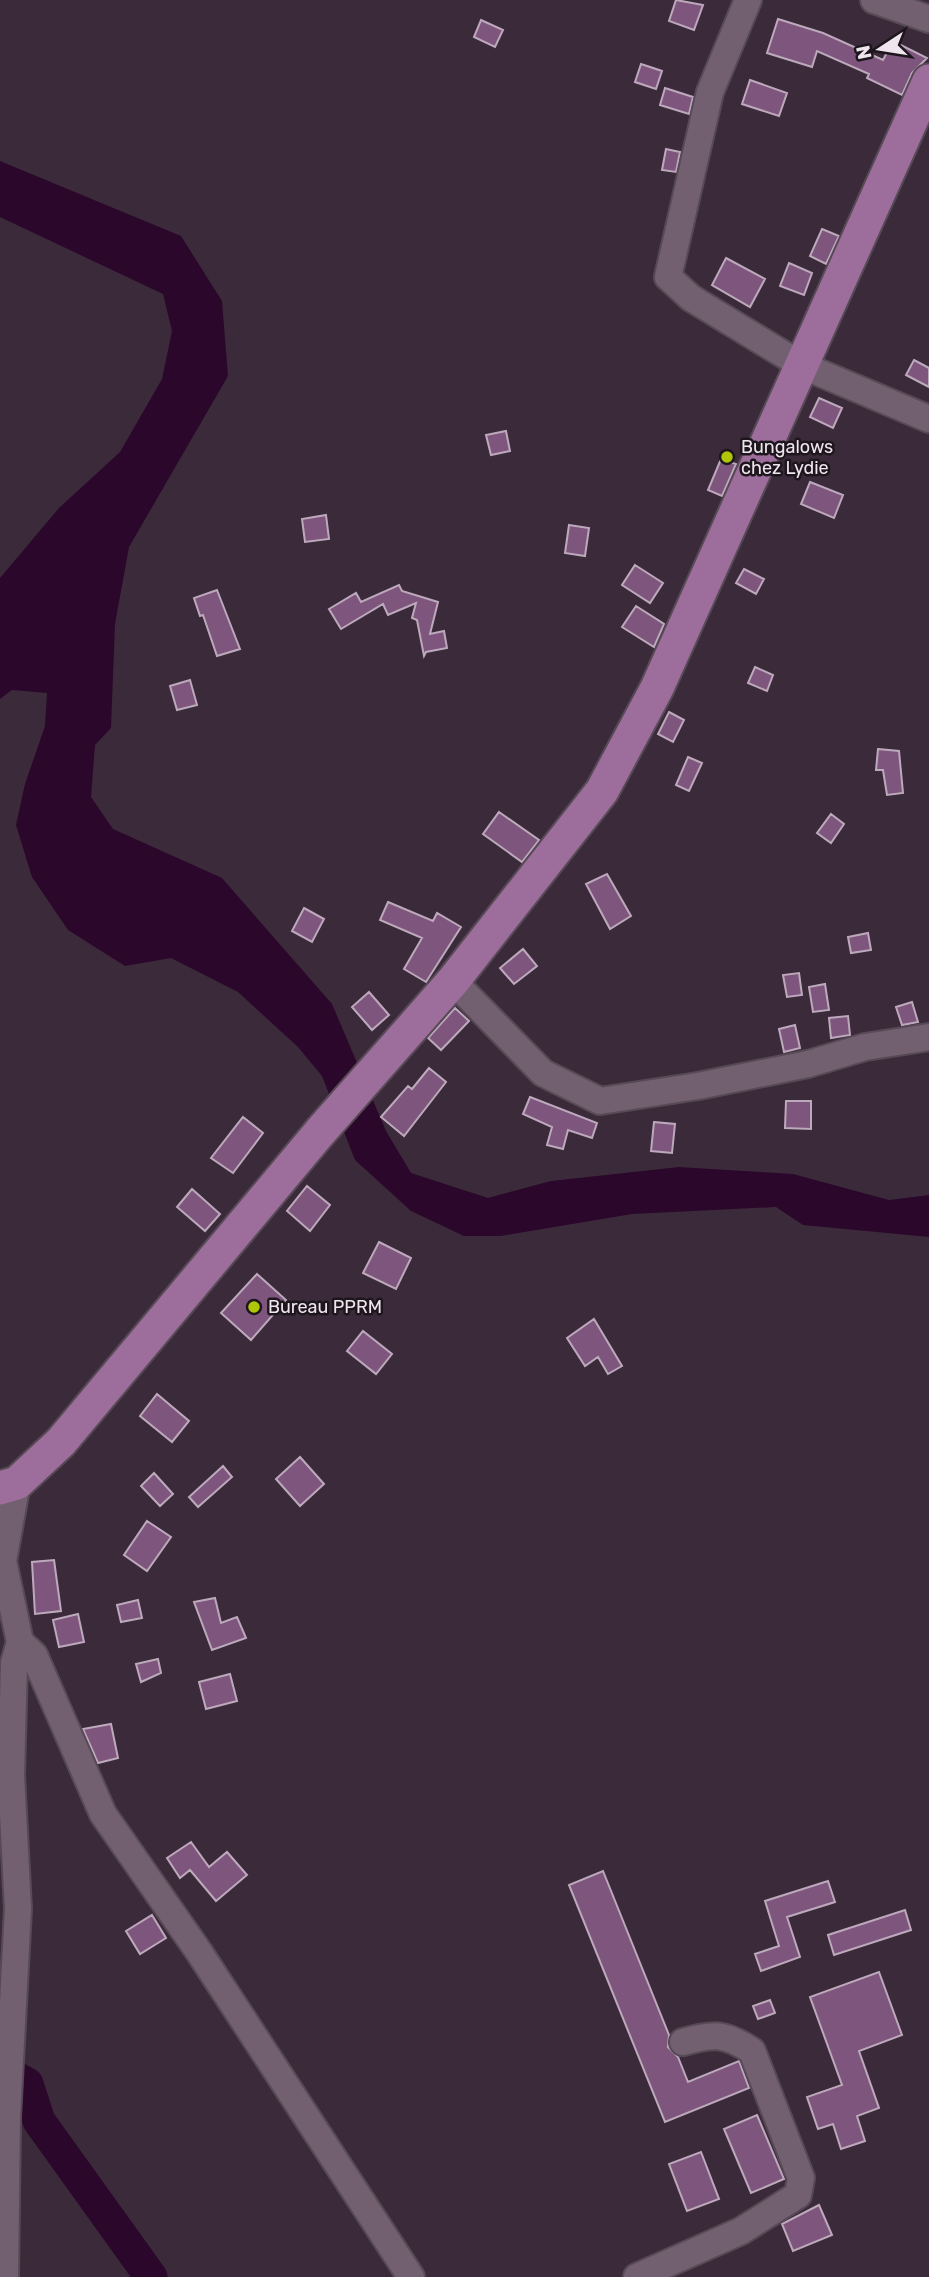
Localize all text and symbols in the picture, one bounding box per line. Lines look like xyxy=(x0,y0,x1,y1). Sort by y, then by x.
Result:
north arrow xyxy=(845,14,915,84)
text: N xyxy=(851,43,877,62)
place label: Bungalows chez Lydie xyxy=(741,436,833,479)
marker: Bungalows chez Lydie xyxy=(719,449,735,465)
place label: Bureau PPRM xyxy=(268,1296,382,1318)
marker: Bureau PPRM xyxy=(246,1299,262,1315)

